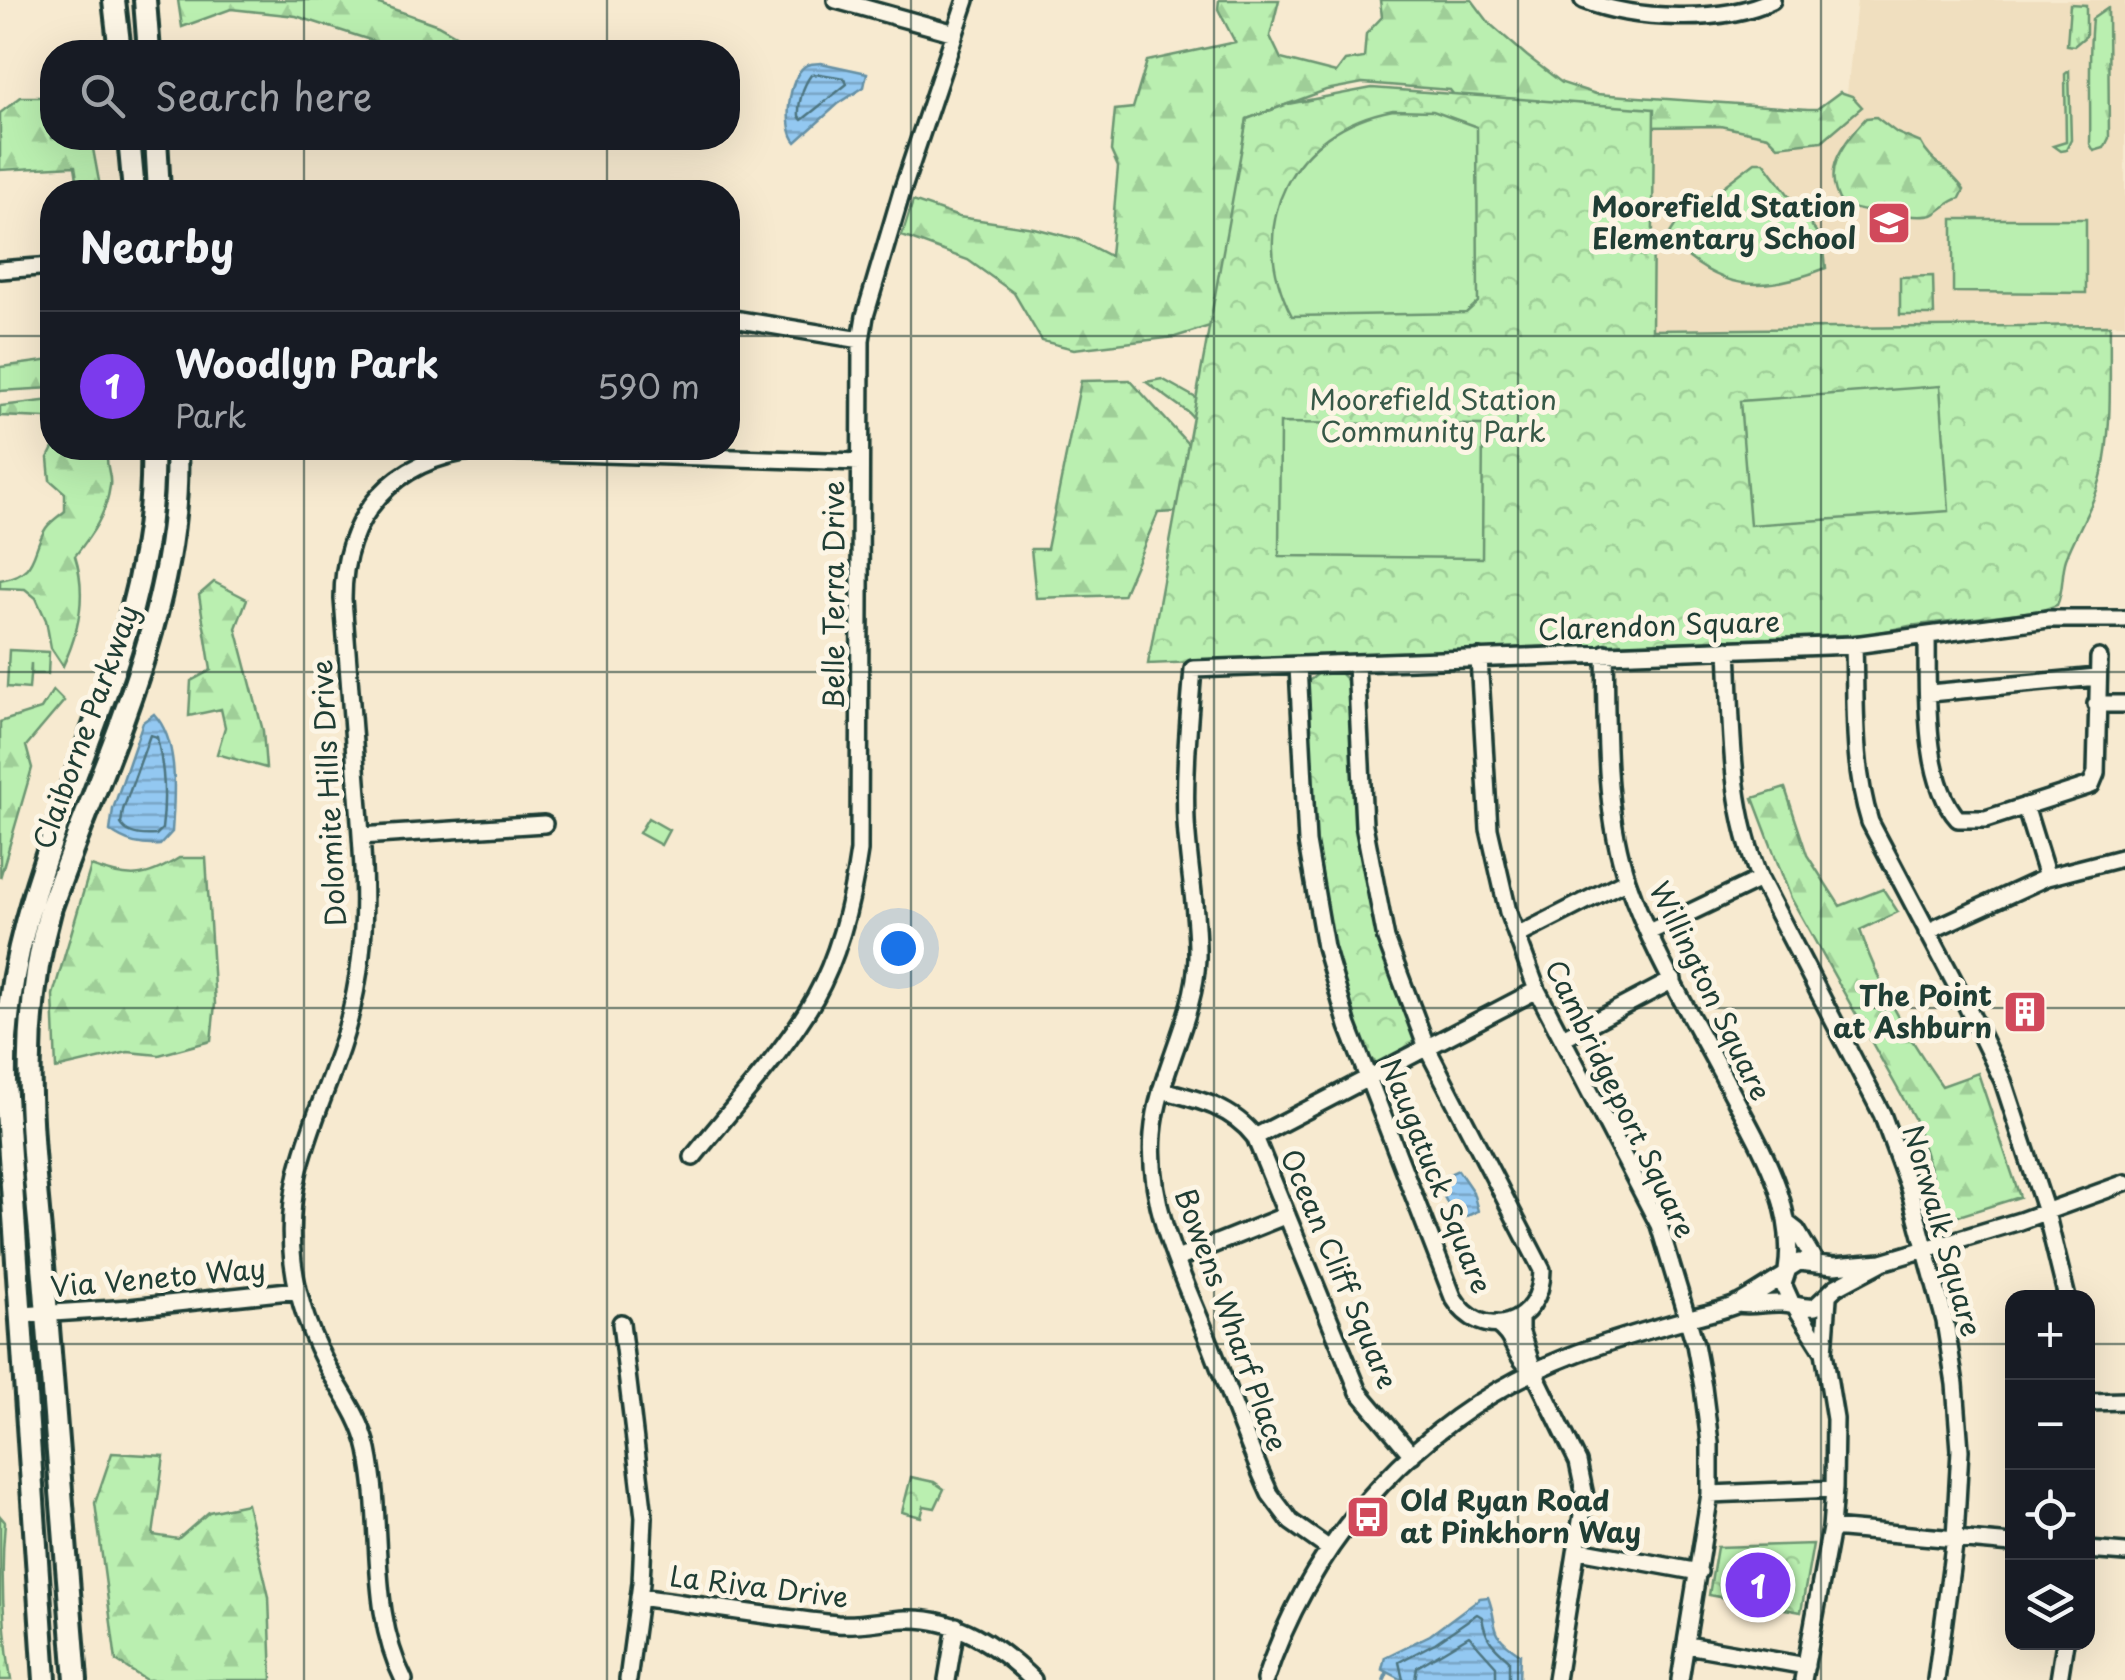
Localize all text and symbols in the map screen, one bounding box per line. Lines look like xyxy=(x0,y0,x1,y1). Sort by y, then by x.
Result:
search box xyxy=(40,40,740,150)
text: Search here xyxy=(155,67,372,124)
icon: search xyxy=(75,68,130,123)
place label: Moorefield Station Elementary School xyxy=(1591,184,1856,259)
school or university icon: Moorefield Station Elementary School xyxy=(1866,200,1912,246)
text: Nearby xyxy=(80,214,234,277)
text: Woodlyn Park xyxy=(175,334,438,391)
text: 1 xyxy=(105,362,120,410)
text: 590 m xyxy=(597,362,700,410)
park label: Moorefield Station Community Park xyxy=(1309,377,1557,452)
text: Park xyxy=(175,391,247,439)
street label: Belle Terra Drive xyxy=(811,481,854,710)
street label: Claiborne Parkway xyxy=(20,598,149,855)
street label: Clarendon Square xyxy=(1537,599,1781,650)
street label: Dolomite Hills Drive xyxy=(299,659,356,928)
street label: Willington Square xyxy=(1639,873,1783,1107)
your location xyxy=(873,923,924,974)
street label: Cambridgeport Square xyxy=(1535,952,1708,1245)
place label: The Point at Ashburn xyxy=(1833,973,1992,1048)
building icon: The Point at Ashburn xyxy=(2002,989,2048,1035)
street label: Naugatuck Square xyxy=(1371,1051,1504,1299)
street label: Norwalk Square xyxy=(1893,1120,1994,1341)
street label: Ocean Cliff Square xyxy=(1270,1142,1410,1395)
street label: Bowens Wharf Place xyxy=(1165,1182,1300,1457)
street label: Via Veneto Way xyxy=(48,1246,267,1307)
map controls xyxy=(2005,1290,2095,1650)
button: + xyxy=(2005,1290,2095,1380)
button: − xyxy=(2005,1380,2095,1470)
button: locate xyxy=(2005,1470,2095,1560)
place label: Old Ryan Road at Pinkhorn Way xyxy=(1400,1478,1641,1553)
bus stop icon: Old Ryan Road at Pinkhorn Way xyxy=(1345,1494,1391,1540)
pin: 1 xyxy=(1726,1548,1790,1622)
street label: La Riva Drive xyxy=(667,1553,851,1618)
button: layers xyxy=(2005,1560,2095,1650)

